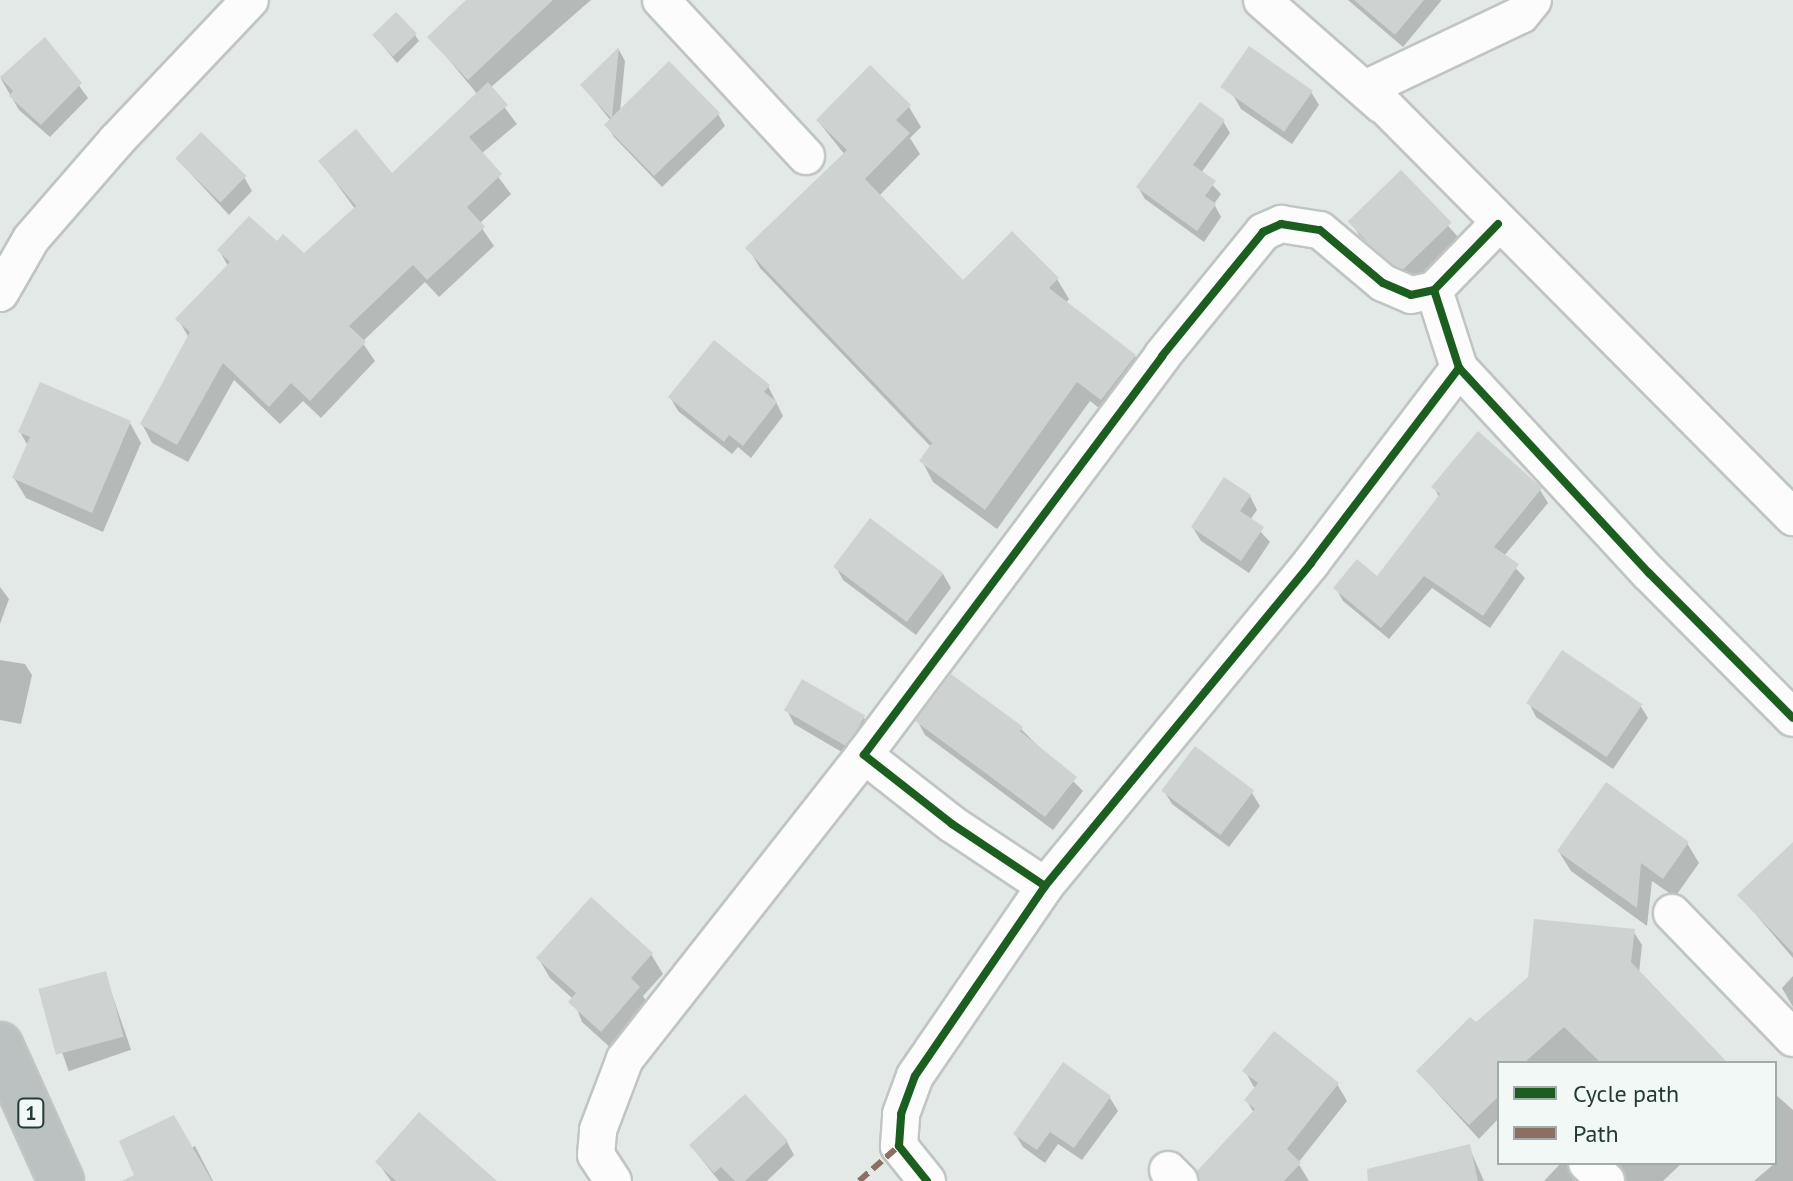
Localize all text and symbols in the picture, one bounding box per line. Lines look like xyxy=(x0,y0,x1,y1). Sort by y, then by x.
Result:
legend xyxy=(1497,1061,1777,1165)
text: Cycle path xyxy=(1573,1078,1679,1109)
road number: 1 xyxy=(17,1097,45,1129)
text: Path xyxy=(1573,1118,1619,1149)

